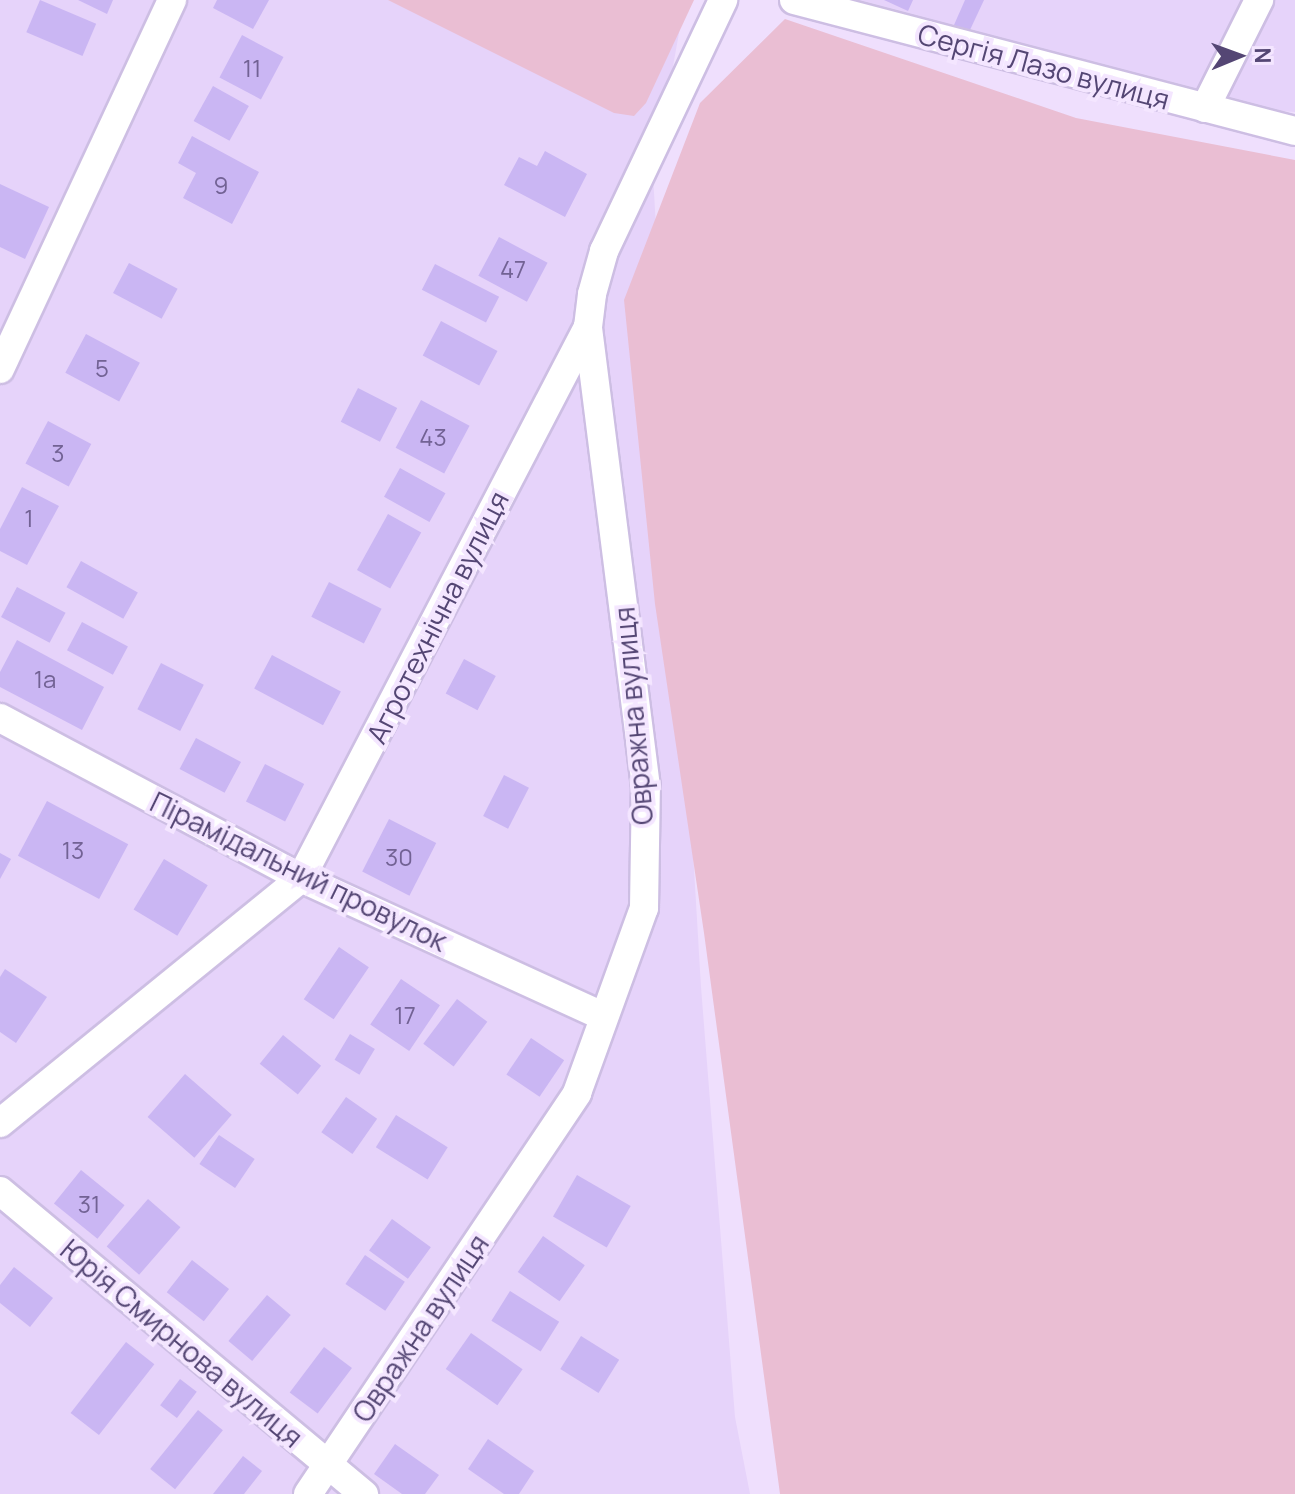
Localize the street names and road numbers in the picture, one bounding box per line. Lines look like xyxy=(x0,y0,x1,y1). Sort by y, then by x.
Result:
street label: Сергія Лазо вулиця xyxy=(915,16,1173,116)
street label: Агротехнічна вулиця xyxy=(359,485,515,749)
street label: Овражна вулиця xyxy=(607,606,659,826)
street label: Пірамідальний провулок xyxy=(145,785,453,957)
street label: Овражна вулиця xyxy=(345,1228,495,1428)
street label: Юрія Смирнова вулиця xyxy=(54,1232,310,1454)

